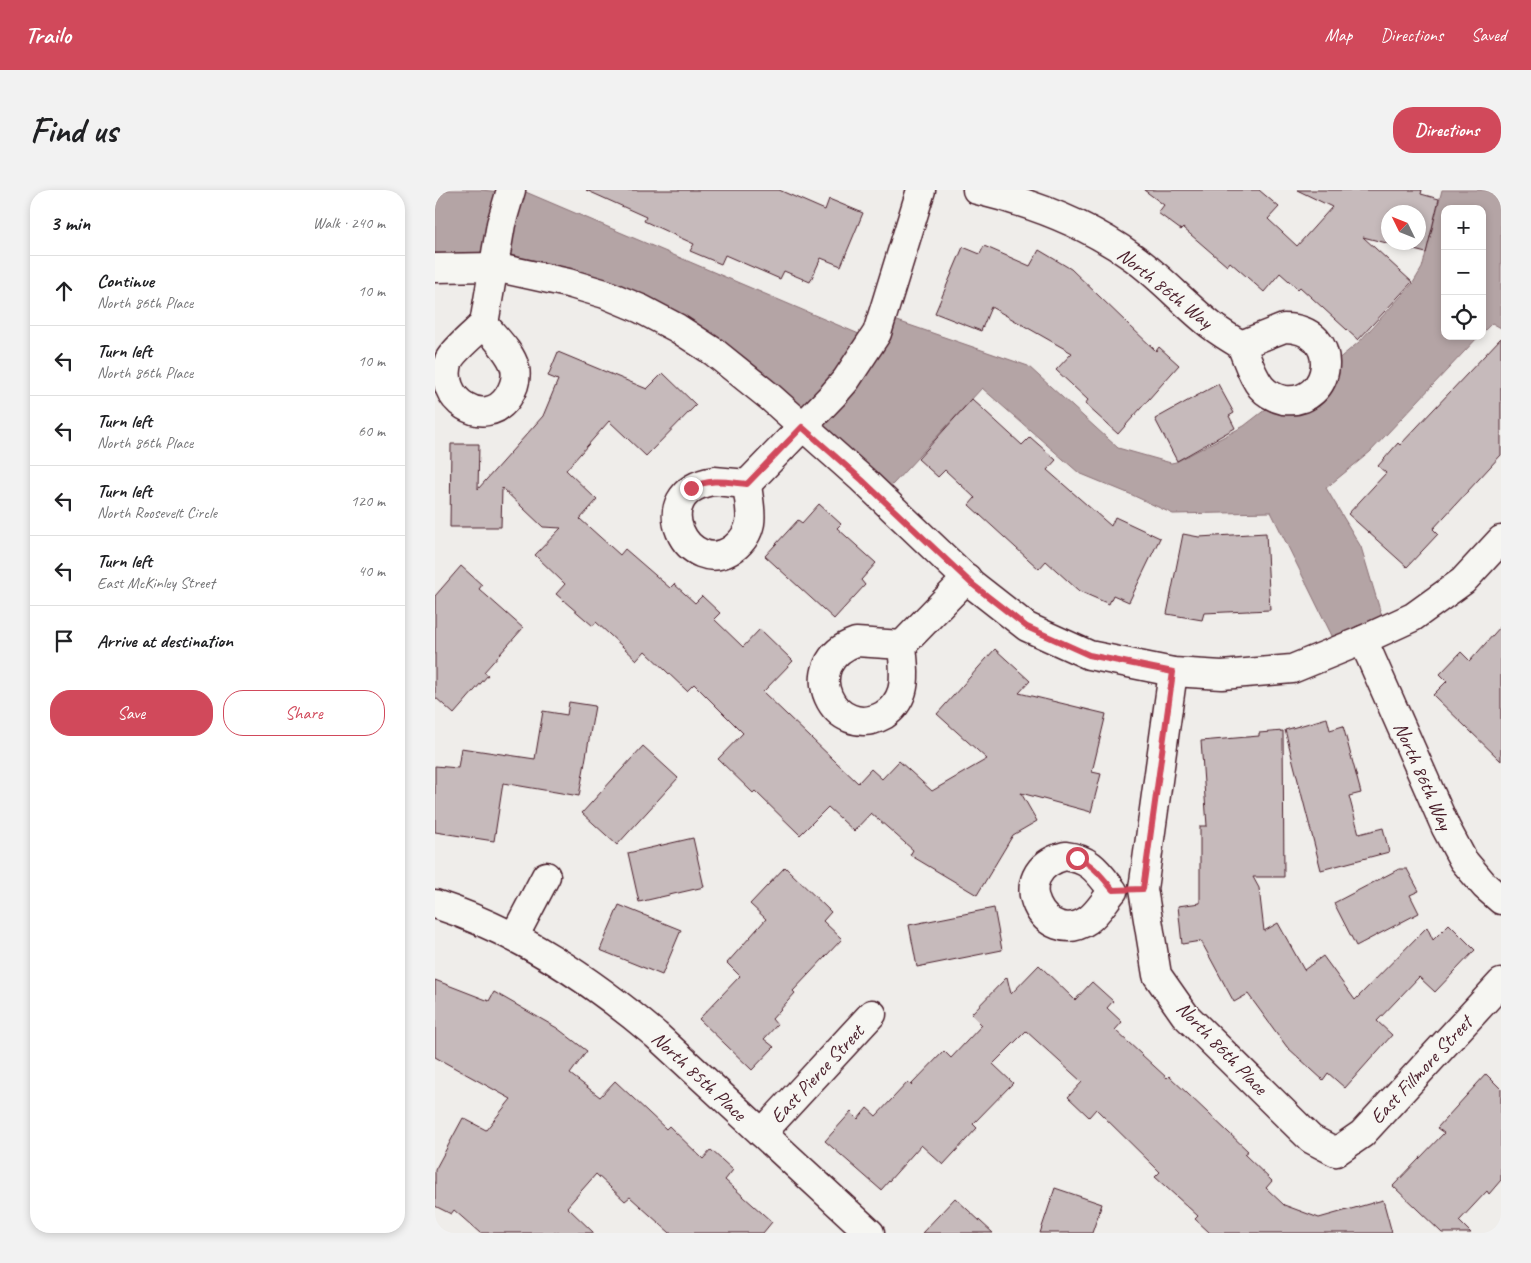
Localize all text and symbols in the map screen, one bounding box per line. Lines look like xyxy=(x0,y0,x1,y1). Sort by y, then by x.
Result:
text: Trailo xyxy=(25,20,71,50)
text: Map xyxy=(1325,24,1352,46)
text: Directions xyxy=(1380,24,1443,46)
text: Saved xyxy=(1471,24,1506,46)
button: Directions xyxy=(1393,107,1501,153)
text: Find us xyxy=(30,108,117,153)
north arrow xyxy=(1381,205,1426,250)
map controls xyxy=(1441,205,1486,340)
button: + xyxy=(1441,205,1486,250)
text: 3 min xyxy=(50,210,90,236)
text: Walk · 240 m xyxy=(313,213,385,233)
street label: North 86th Way xyxy=(1112,242,1219,335)
button: − xyxy=(1441,250,1486,295)
text: Continue xyxy=(97,269,154,293)
icon: ahead xyxy=(50,277,78,305)
text: 10 m xyxy=(358,281,385,301)
text: North 86th Place xyxy=(97,293,193,313)
button: locate xyxy=(1441,295,1486,340)
text: Turn left xyxy=(97,339,152,363)
icon: left xyxy=(50,347,78,375)
text: 10 m xyxy=(358,351,385,371)
text: North 86th Place xyxy=(97,363,193,383)
text: Turn left xyxy=(97,409,152,433)
icon: left xyxy=(50,417,78,445)
text: 60 m xyxy=(358,421,385,441)
text: North 86th Place xyxy=(97,433,193,453)
route end xyxy=(680,477,703,500)
text: Turn left xyxy=(97,479,152,503)
icon: left xyxy=(50,487,78,515)
text: 120 m xyxy=(351,491,385,511)
text: North Roosevelt Circle xyxy=(97,503,217,523)
text: Turn left xyxy=(97,549,152,573)
icon: left xyxy=(50,557,78,585)
text: 40 m xyxy=(358,561,385,581)
text: East McKinley Street xyxy=(97,573,215,593)
icon: arrive xyxy=(50,627,78,655)
text: Arrive at destination xyxy=(97,629,233,653)
button: Save xyxy=(50,690,213,736)
button: Share xyxy=(223,690,385,736)
street label: North 86th Way xyxy=(1388,718,1459,836)
route start xyxy=(1066,847,1089,870)
street label: North 86th Place xyxy=(1171,996,1274,1101)
street label: East Fillmore Street xyxy=(1365,1008,1480,1129)
street label: East Pierce Street xyxy=(765,1018,871,1129)
street label: North 85th Place xyxy=(646,1026,753,1127)

